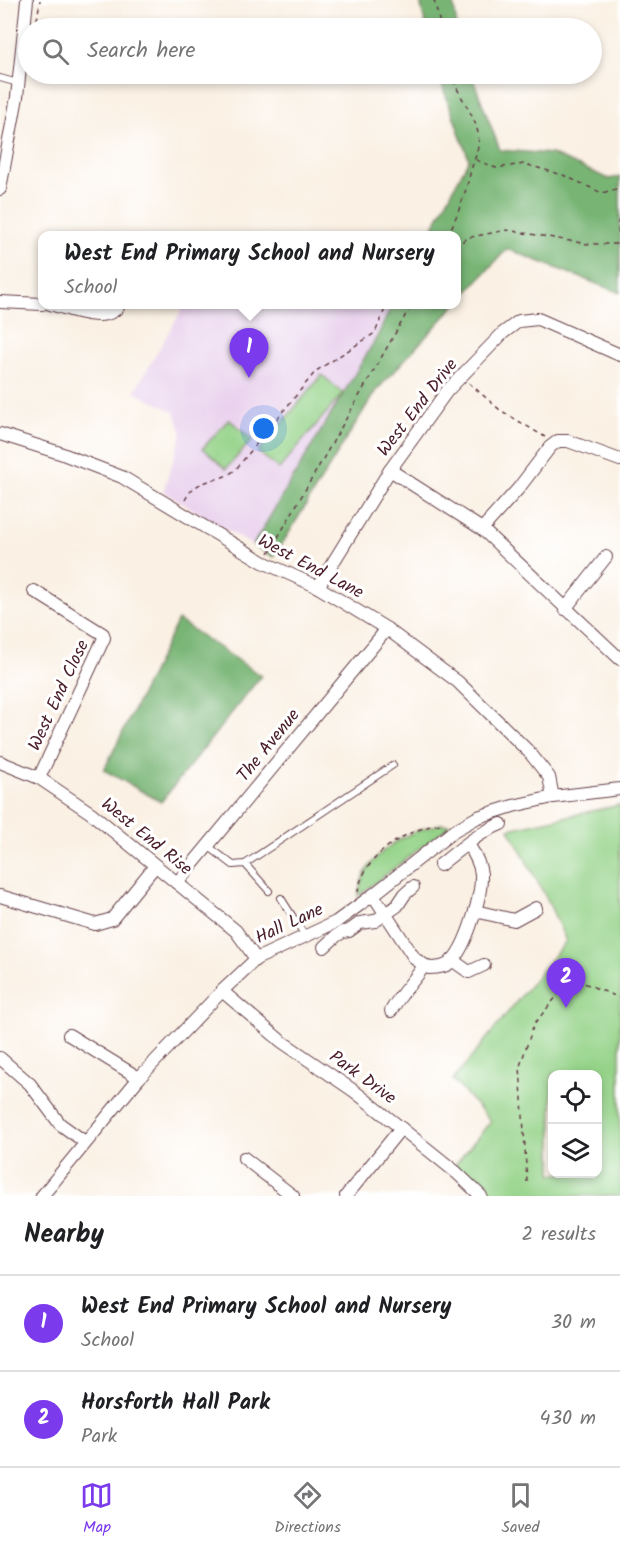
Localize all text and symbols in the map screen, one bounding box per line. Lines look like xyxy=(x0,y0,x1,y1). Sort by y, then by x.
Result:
search box xyxy=(18,18,602,84)
text: Search here xyxy=(87,34,195,69)
icon: search xyxy=(39,35,72,68)
popup xyxy=(38,231,461,309)
text: West End Primary School and Nursery xyxy=(64,237,435,272)
text: School xyxy=(64,272,117,304)
pin: 1 xyxy=(230,328,268,378)
street label: West End Drive xyxy=(370,353,466,463)
your location xyxy=(249,414,278,443)
street label: West End Lane xyxy=(252,527,368,607)
street label: West End Close xyxy=(21,635,98,756)
street label: The Avenue xyxy=(230,703,308,789)
street label: West End Rise xyxy=(94,791,198,883)
street label: Hall Lane xyxy=(251,896,329,953)
pin: 2 xyxy=(546,958,586,1008)
street label: Park Drive xyxy=(322,1044,402,1113)
map controls xyxy=(548,1070,602,1178)
button: locate xyxy=(548,1070,602,1124)
button: layers xyxy=(548,1124,602,1178)
text: Nearby xyxy=(24,1214,104,1256)
text: 2 results xyxy=(521,1219,596,1251)
text: West End Primary School and Nursery xyxy=(81,1290,452,1325)
text: 1 xyxy=(40,1307,47,1339)
text: 30 m xyxy=(551,1307,596,1339)
text: School xyxy=(81,1325,134,1357)
text: Horsforth Hall Park xyxy=(81,1386,270,1421)
text: 2 xyxy=(38,1403,49,1435)
text: 430 m xyxy=(540,1403,596,1435)
text: Park xyxy=(81,1421,117,1453)
tab: Map xyxy=(80,1479,113,1540)
tab: Directions xyxy=(274,1479,341,1540)
tab: Saved xyxy=(502,1479,540,1540)

